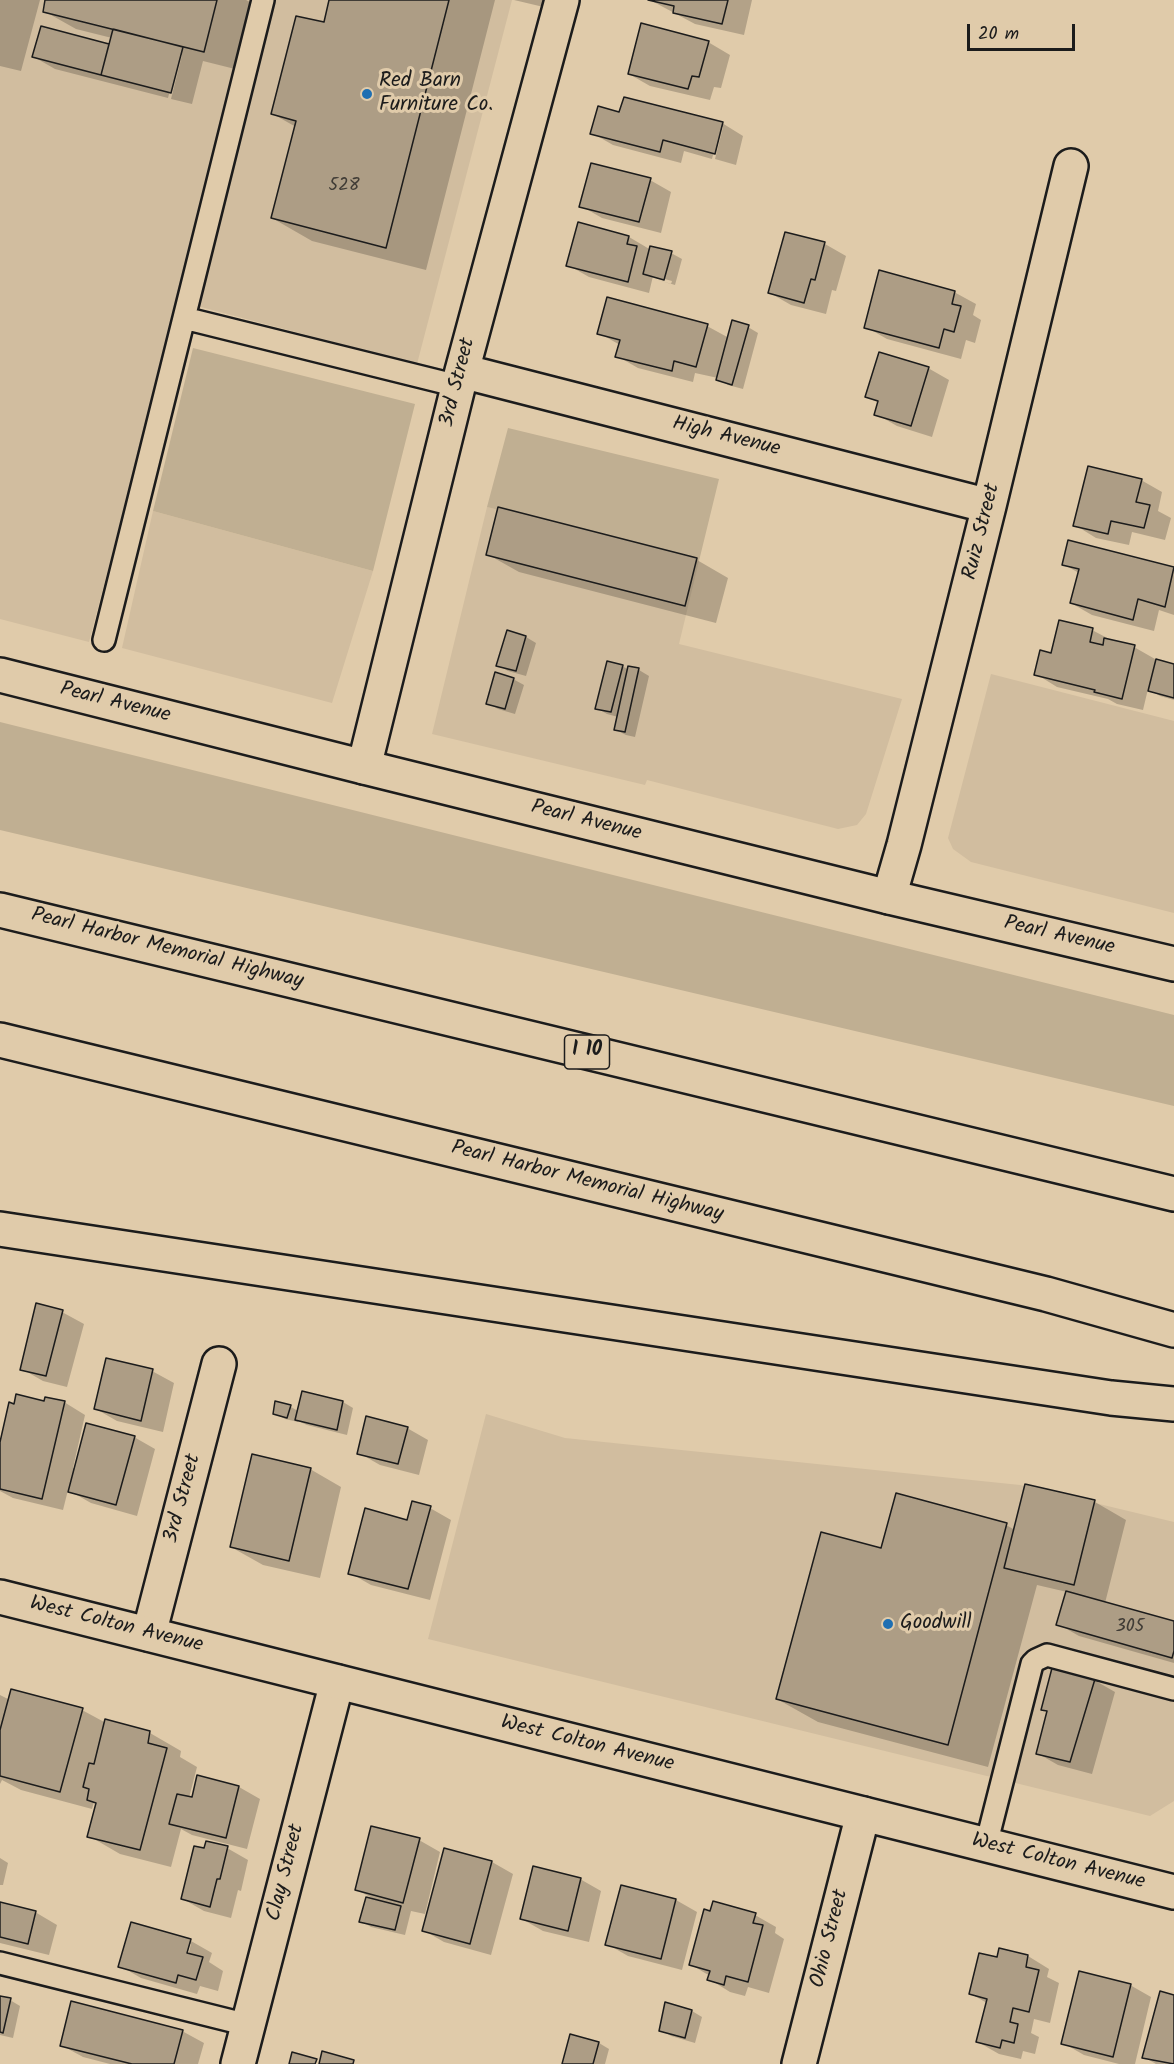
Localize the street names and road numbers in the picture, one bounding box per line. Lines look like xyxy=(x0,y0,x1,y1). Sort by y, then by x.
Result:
street label: 3rd Street xyxy=(436,336,482,430)
street label: High Avenue xyxy=(669,412,783,464)
street label: Ruiz Street xyxy=(959,481,1007,583)
street label: Pearl Avenue xyxy=(57,678,173,730)
street label: Pearl Avenue xyxy=(528,796,644,848)
street label: Pearl Harbor Memorial Highway xyxy=(28,904,306,996)
street label: Pearl Avenue xyxy=(1001,912,1117,962)
road number: I 10 xyxy=(564,1035,610,1069)
street label: Pearl Harbor Memorial Highway xyxy=(448,1137,726,1229)
street label: 3rd Street xyxy=(160,1452,208,1546)
street label: West Colton Avenue xyxy=(27,1592,205,1660)
street label: West Colton Avenue xyxy=(498,1711,676,1779)
street label: Clay Street xyxy=(263,1822,311,1924)
street label: West Colton Avenue xyxy=(969,1829,1147,1897)
street label: Ohio Street xyxy=(807,1887,855,1991)

